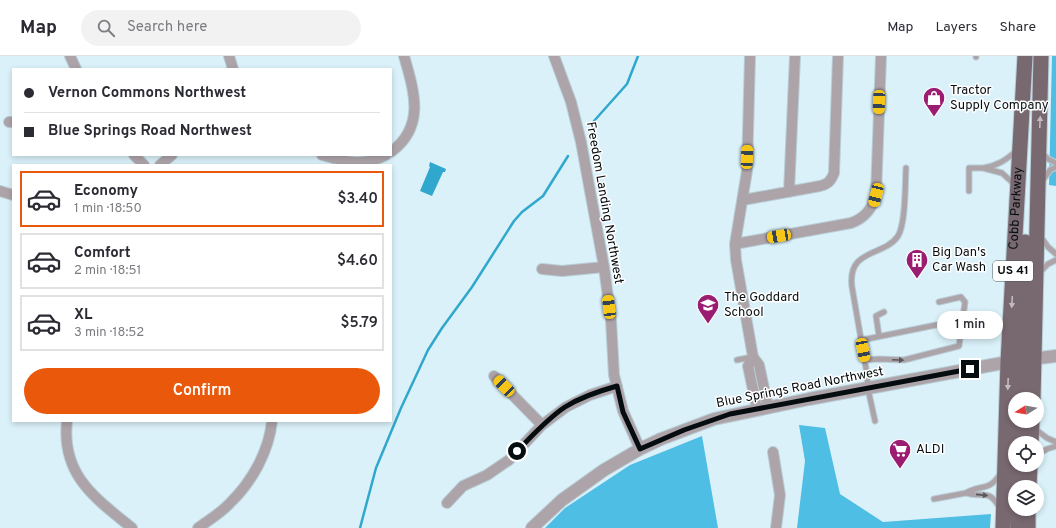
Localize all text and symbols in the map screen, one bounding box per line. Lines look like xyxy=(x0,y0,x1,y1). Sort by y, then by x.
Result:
search box xyxy=(81,10,361,46)
text: Map xyxy=(20,16,57,40)
icon: search xyxy=(95,17,117,39)
text: Search here xyxy=(127,18,207,37)
text: Map xyxy=(887,19,913,36)
text: Layers xyxy=(935,19,977,36)
text: Share xyxy=(999,19,1036,36)
place label: Tractor Supply Company xyxy=(950,83,1049,114)
text: Vernon Commons Northwest xyxy=(48,84,246,103)
shop icon: Tractor Supply Company xyxy=(921,85,947,118)
car xyxy=(873,90,885,114)
one-way arrow xyxy=(1036,116,1043,128)
street label: Freedom Landing Northwest xyxy=(582,120,626,286)
text: Blue Springs Road Northwest xyxy=(48,122,252,141)
car xyxy=(741,145,753,169)
street label: Cobb Parkway xyxy=(1006,166,1027,250)
icon: car xyxy=(26,181,62,217)
text: Economy xyxy=(74,182,138,201)
car xyxy=(867,182,885,208)
text: $3.40 xyxy=(337,190,378,209)
text: 1 min · 18:50 xyxy=(74,201,142,217)
car xyxy=(766,228,792,244)
icon: car xyxy=(26,243,62,279)
text: Comfort xyxy=(74,244,131,263)
place label: Big Dan's Car Wash xyxy=(932,245,986,276)
building icon: Big Dan's Car Wash xyxy=(904,247,930,280)
text: $4.60 xyxy=(337,252,378,271)
road number: US 41 xyxy=(993,261,1033,281)
text: 2 min · 18:51 xyxy=(74,263,141,279)
place label: The Goddard School xyxy=(724,290,799,321)
school or university icon: The Goddard School xyxy=(695,292,721,325)
car xyxy=(602,294,616,320)
one-way arrow xyxy=(1008,296,1015,308)
icon: car xyxy=(26,305,62,341)
text: XL xyxy=(74,306,92,325)
callout: 1 min xyxy=(937,311,1003,339)
text: $5.79 xyxy=(341,314,378,333)
text: 1 min xyxy=(955,317,985,333)
text: 3 min · 18:52 xyxy=(74,325,144,341)
car xyxy=(855,337,871,363)
one-way arrow xyxy=(892,356,904,363)
route end xyxy=(961,360,979,378)
street label: Blue Springs Road Northwest xyxy=(715,364,885,412)
button: Confirm xyxy=(24,368,380,414)
car xyxy=(491,373,517,399)
one-way arrow xyxy=(1004,378,1011,390)
north arrow xyxy=(1008,392,1044,428)
map controls xyxy=(1008,392,1044,516)
button: locate xyxy=(1008,436,1044,472)
supermarket icon: ALDI xyxy=(887,437,913,470)
route start xyxy=(508,442,526,460)
place label: ALDI xyxy=(916,442,944,458)
button: layers xyxy=(1008,480,1044,516)
one-way arrow xyxy=(976,492,989,498)

